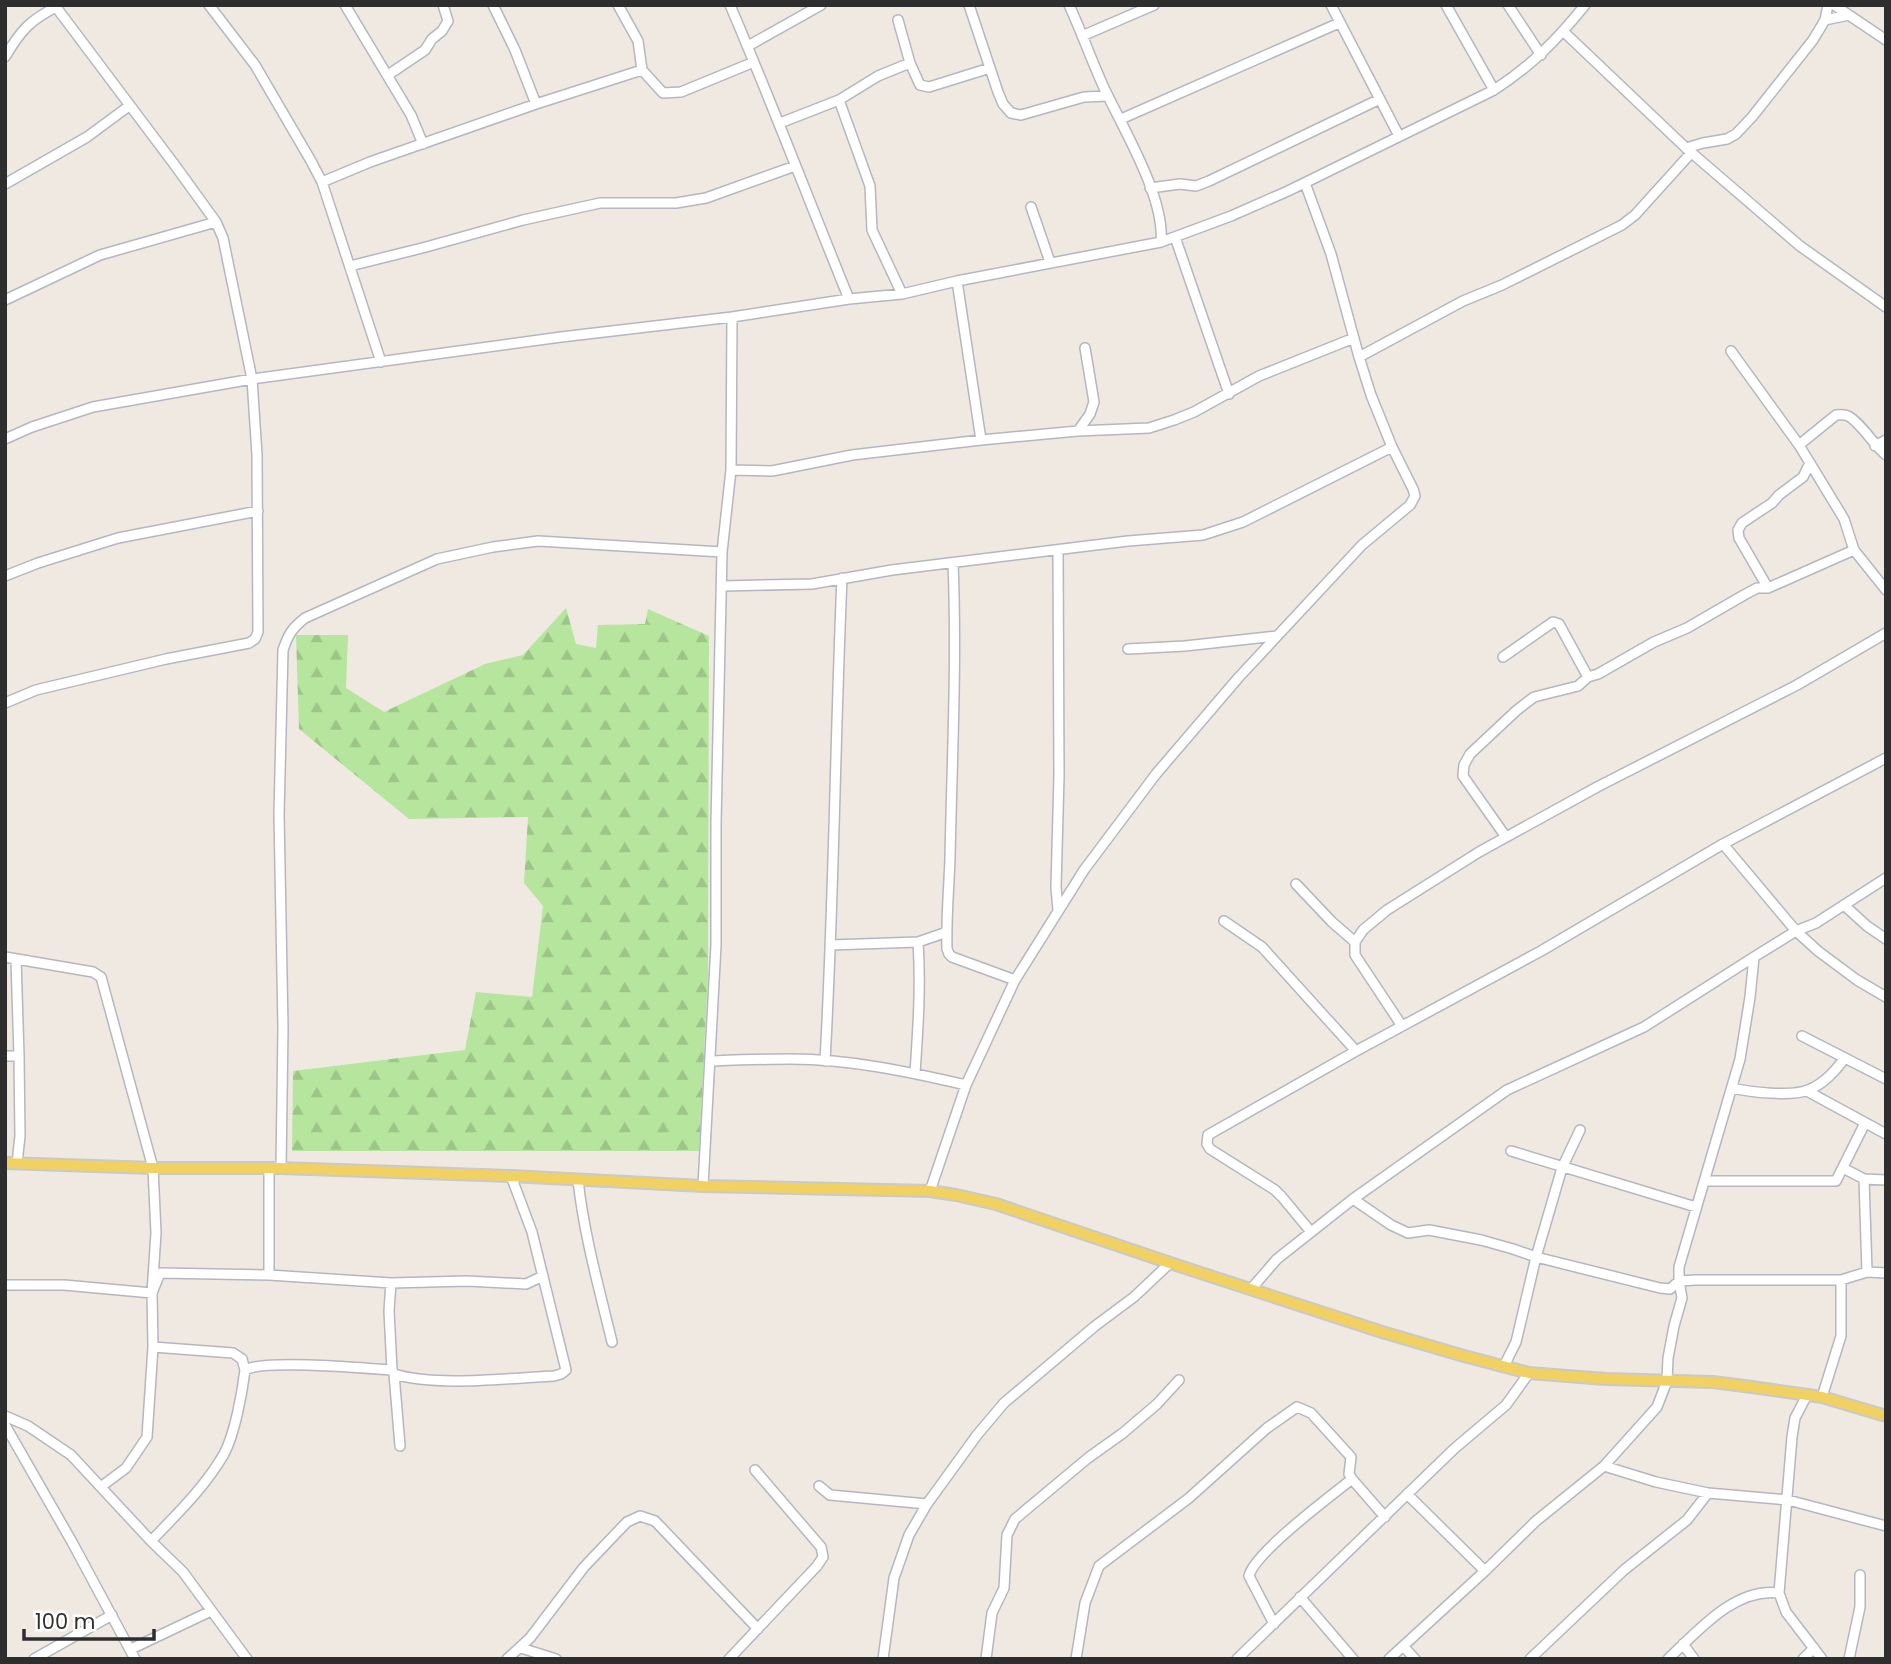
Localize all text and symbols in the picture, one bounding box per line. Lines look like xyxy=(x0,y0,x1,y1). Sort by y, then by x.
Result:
scale bar xyxy=(24,1598,154,1642)
text: 100 m xyxy=(35,1607,95,1636)

